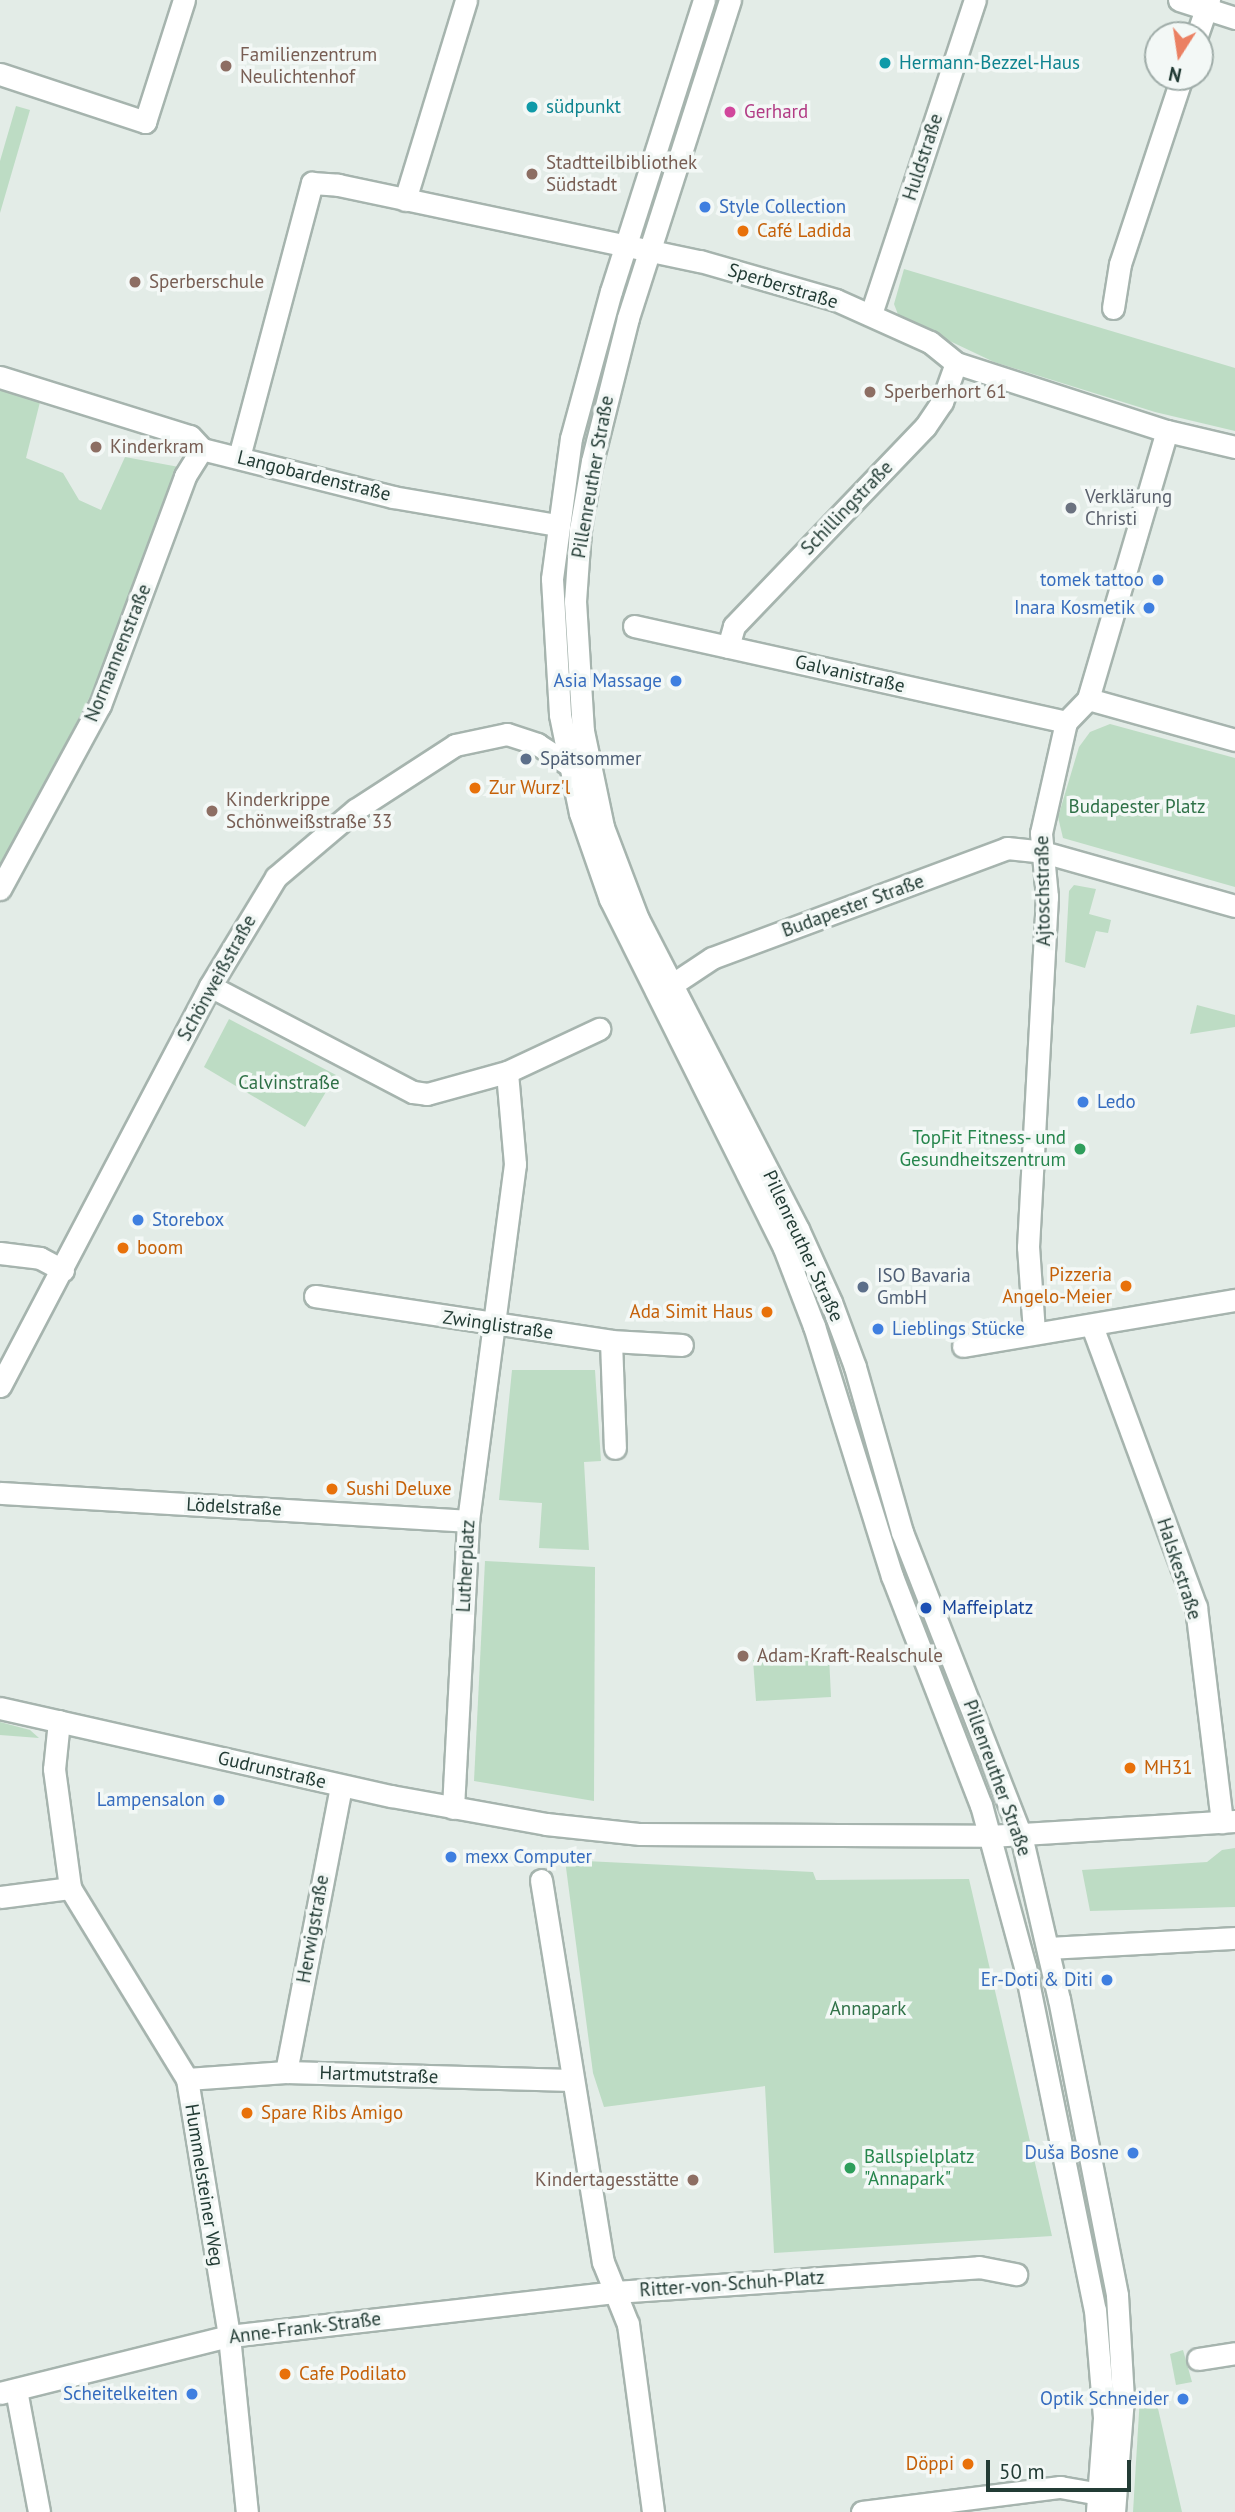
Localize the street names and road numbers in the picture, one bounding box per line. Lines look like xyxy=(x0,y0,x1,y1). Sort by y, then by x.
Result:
street label: Huldstraße xyxy=(898,111,948,203)
street label: Sperberstraße xyxy=(725,258,841,314)
street label: Pillenreuther Straße xyxy=(567,394,619,560)
street label: Langobardenstraße xyxy=(235,446,393,506)
street label: Schillingstraße xyxy=(796,456,898,560)
street label: Normannenstraße xyxy=(80,581,156,725)
street label: Galvanistraße xyxy=(793,650,907,698)
street label: Ajtoschstraße xyxy=(1031,835,1055,947)
street label: Budapester Straße xyxy=(779,870,927,942)
street label: Schönweißstraße xyxy=(173,911,261,1045)
street label: Pillenreuther Straße xyxy=(758,1167,848,1325)
street label: Zwinglistraße xyxy=(441,1306,555,1344)
street label: Lödelstraße xyxy=(186,1493,282,1521)
street label: Halskestraße xyxy=(1152,1515,1206,1623)
street label: Lutherplatz xyxy=(452,1519,480,1613)
street label: Pillenreuther Straße xyxy=(958,1697,1036,1859)
street label: Gudrunstraße xyxy=(216,1746,328,1794)
street label: Herwigstraße xyxy=(292,1873,334,1985)
street label: Hartmutstraße xyxy=(319,2062,439,2088)
street label: Hummelsteiner Weg xyxy=(180,2102,228,2268)
street label: Ritter-von-Schuh-Platz xyxy=(639,2266,825,2302)
street label: Anne-Frank-Straße xyxy=(228,2307,382,2349)

